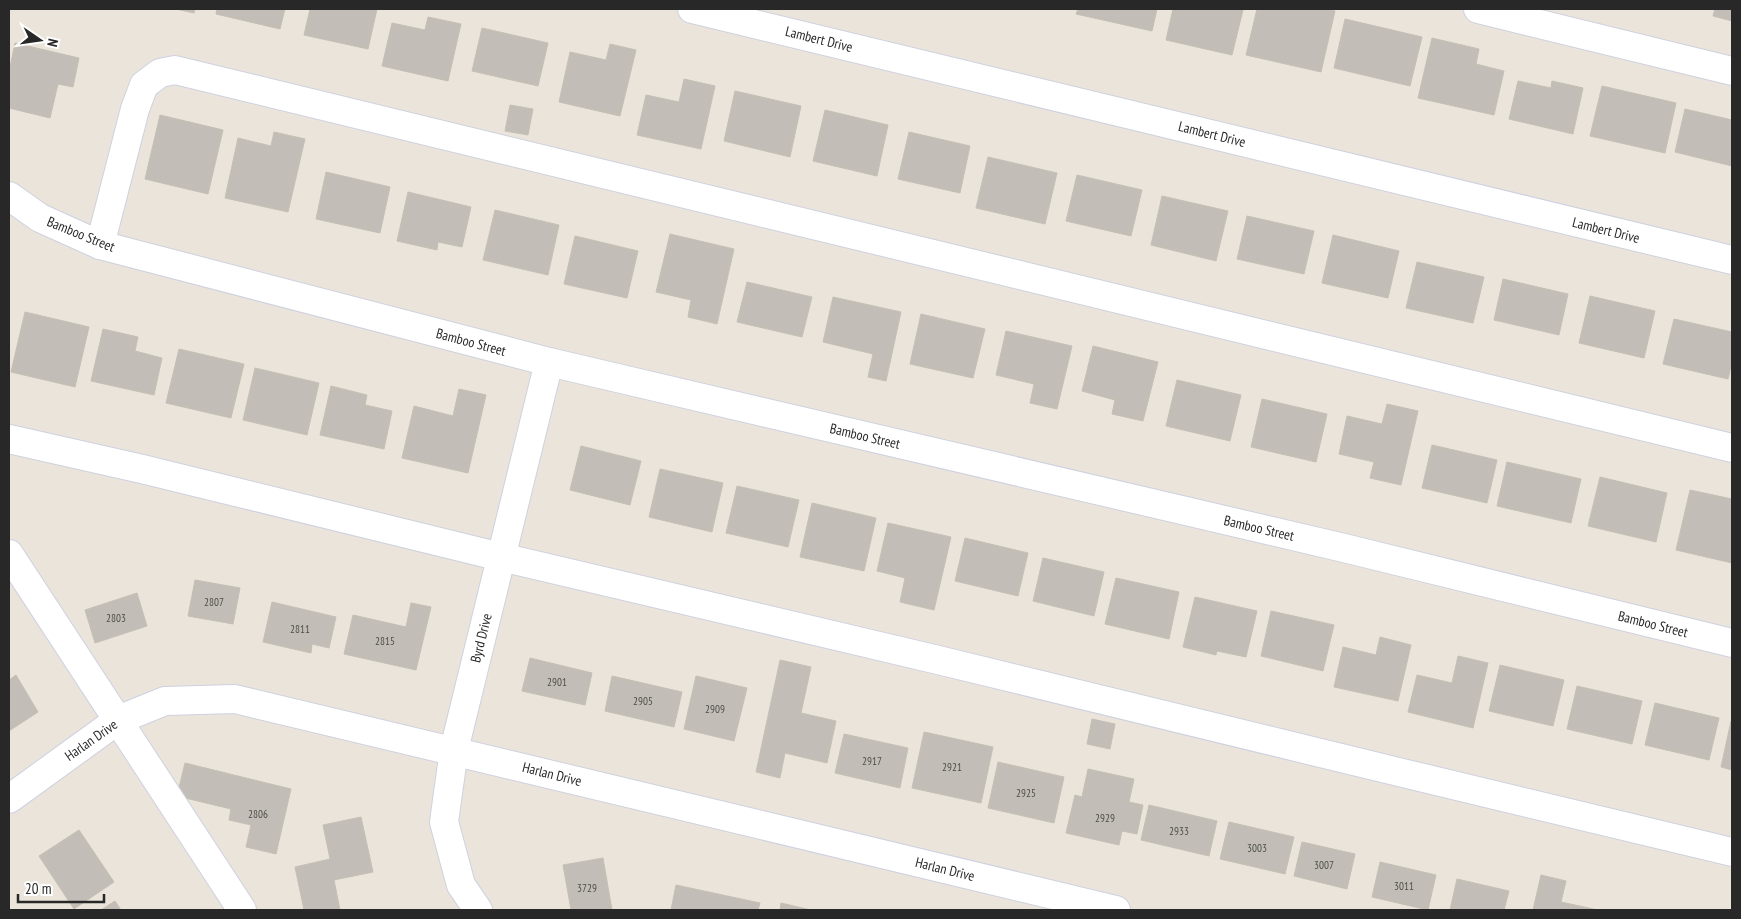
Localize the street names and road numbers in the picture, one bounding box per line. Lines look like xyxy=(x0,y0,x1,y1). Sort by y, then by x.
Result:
street label: Lambert Drive xyxy=(784,22,855,56)
street label: Lambert Drive xyxy=(1177,117,1248,151)
street label: Bamboo Street xyxy=(45,212,118,256)
street label: Lambert Drive xyxy=(1571,213,1642,247)
street label: Bamboo Street xyxy=(434,324,508,360)
street label: Bamboo Street xyxy=(828,419,902,453)
street label: Bamboo Street xyxy=(1222,511,1296,545)
street label: Bamboo Street xyxy=(1616,607,1690,641)
street label: Byrd Drive xyxy=(466,611,496,665)
street label: Harlan Drive xyxy=(61,715,121,765)
street label: Harlan Drive xyxy=(521,758,584,790)
street label: Harlan Drive xyxy=(914,853,977,885)

